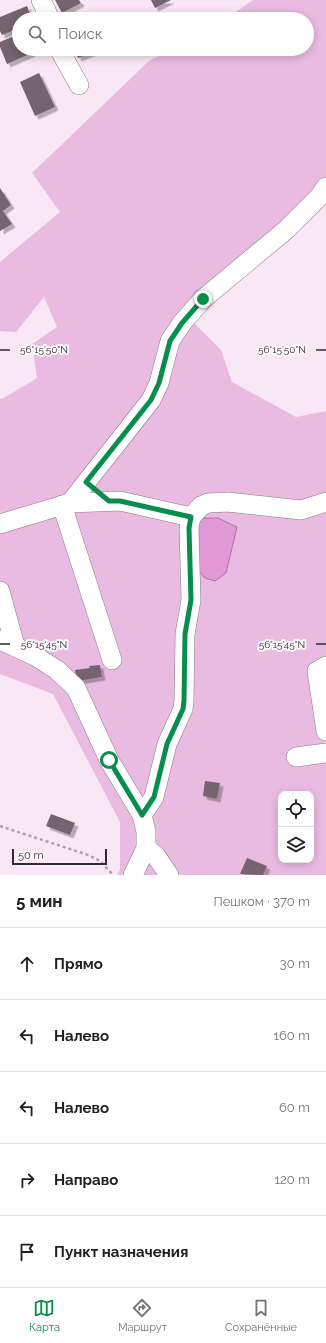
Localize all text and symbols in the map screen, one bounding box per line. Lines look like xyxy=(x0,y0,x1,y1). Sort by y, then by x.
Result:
search box xyxy=(12,12,314,56)
icon: search xyxy=(26,23,48,45)
text: Поиск xyxy=(58,25,103,43)
route end xyxy=(194,290,212,308)
text: 56°15'50"N xyxy=(20,344,68,355)
text: 56°15'50"N xyxy=(258,344,306,355)
text: 56°15'45"N xyxy=(21,639,67,650)
text: 56°15'45"N xyxy=(259,639,305,650)
route start xyxy=(100,751,118,769)
map controls xyxy=(278,791,314,863)
button: locate xyxy=(278,791,314,827)
button: layers xyxy=(278,827,314,863)
scale bar xyxy=(12,847,107,866)
text: 50 m xyxy=(18,849,44,862)
text: 5 мин xyxy=(16,891,63,911)
text: Пешком · 370 m xyxy=(213,894,310,909)
icon: ahead xyxy=(16,953,38,975)
text: Прямо xyxy=(54,955,103,973)
text: 30 m xyxy=(280,956,310,971)
icon: left xyxy=(16,1025,38,1047)
text: Налево xyxy=(54,1027,109,1045)
text: 160 m xyxy=(273,1028,310,1043)
icon: left xyxy=(16,1097,38,1119)
text: Налево xyxy=(54,1099,109,1117)
text: 60 m xyxy=(279,1100,310,1115)
icon: right xyxy=(16,1169,38,1191)
text: Направо xyxy=(54,1171,118,1189)
text: 120 m xyxy=(274,1172,310,1187)
icon: arrive xyxy=(16,1241,38,1263)
text: Пункт назначения xyxy=(54,1243,188,1261)
tab: Карта xyxy=(29,1297,60,1334)
tab: Маршрут xyxy=(118,1297,167,1334)
tab: Сохранённые xyxy=(225,1297,297,1334)

